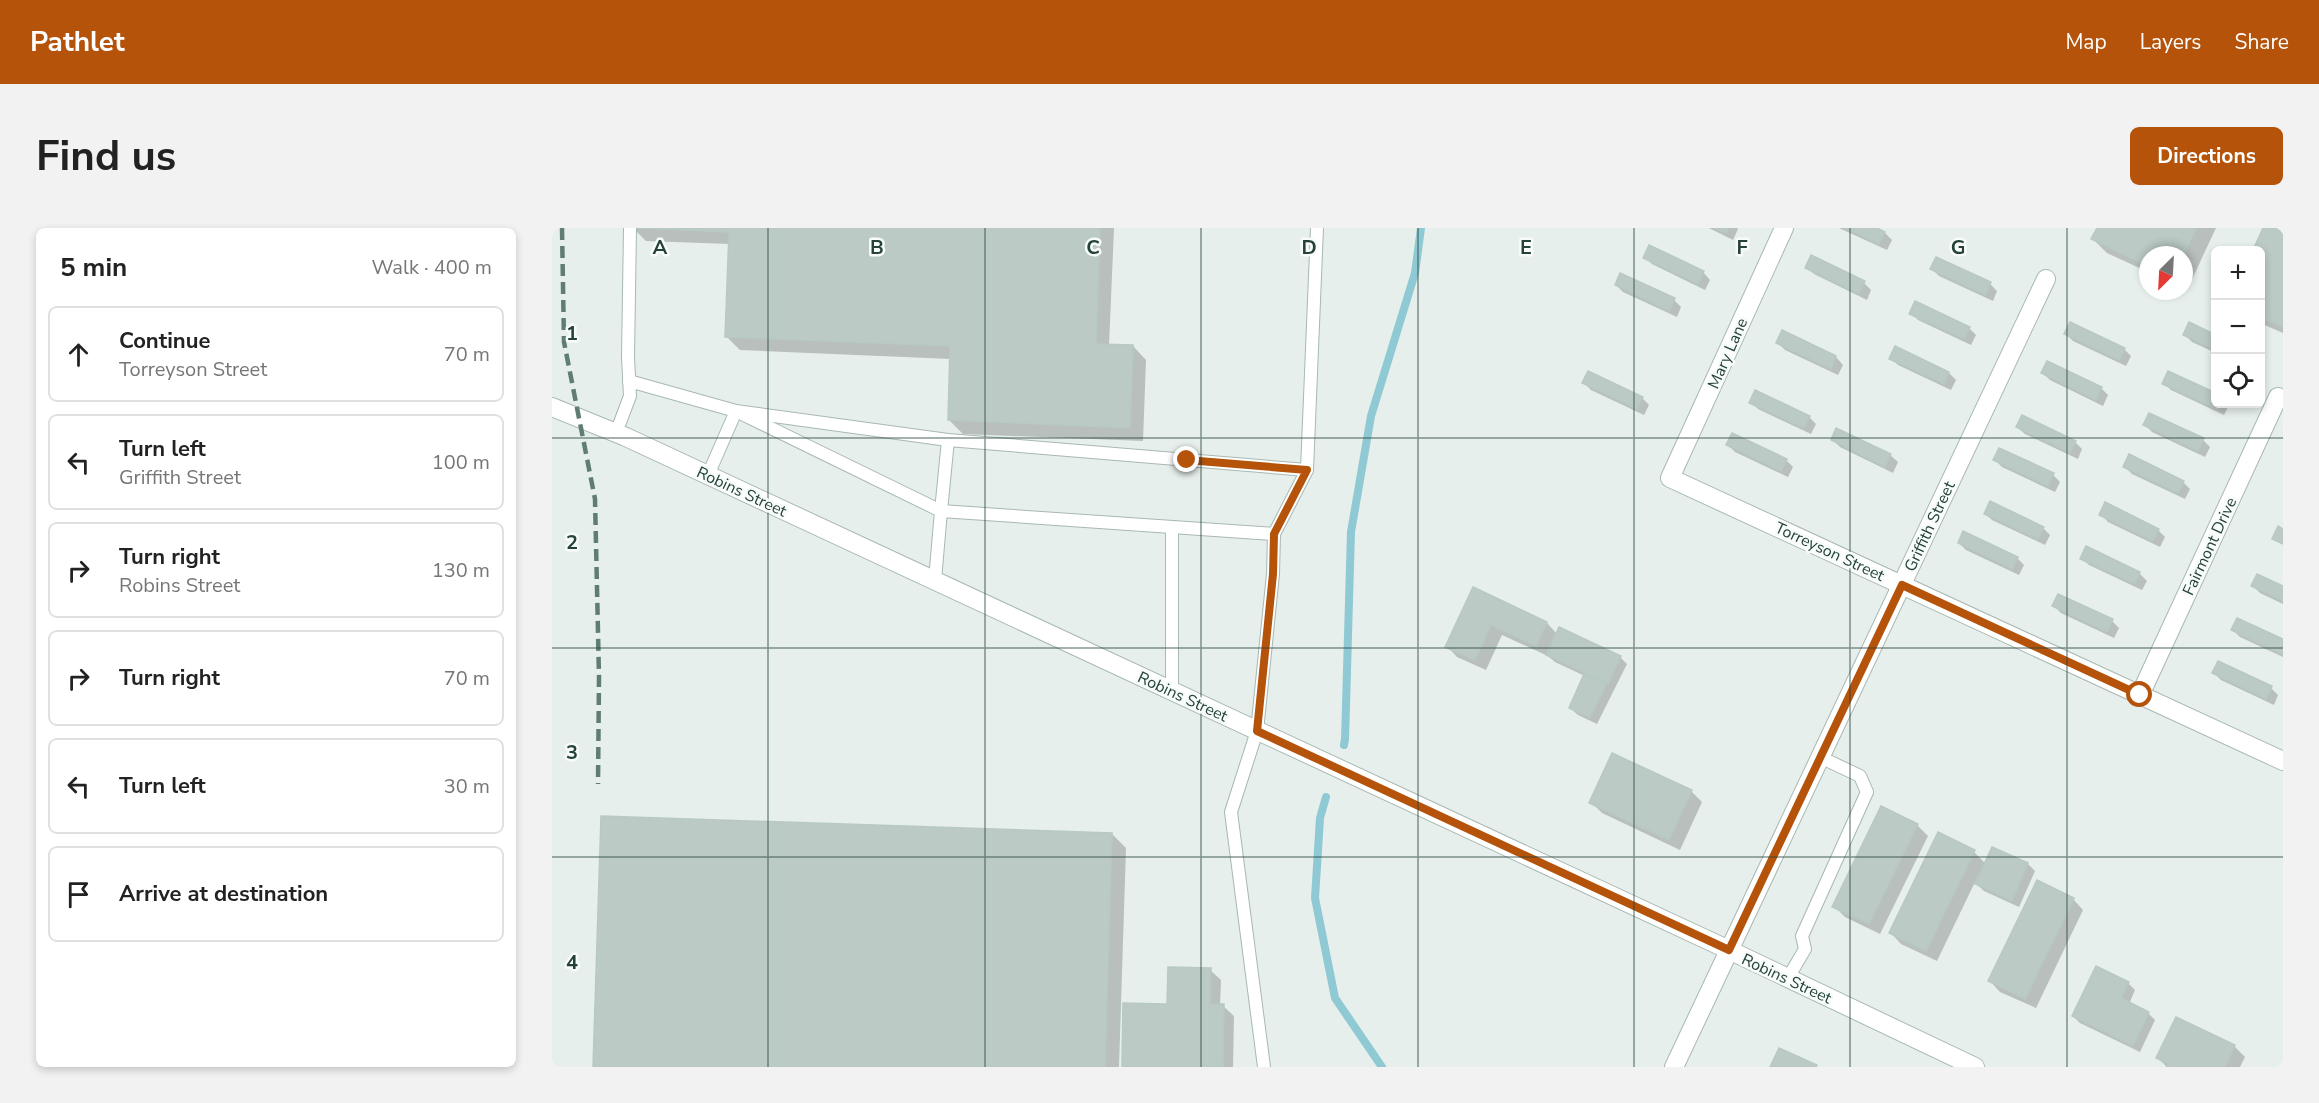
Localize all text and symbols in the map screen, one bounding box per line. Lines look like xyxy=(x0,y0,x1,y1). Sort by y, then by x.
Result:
text: Pathlet xyxy=(30,23,125,61)
text: Map xyxy=(2065,28,2107,56)
text: Layers xyxy=(2140,28,2201,56)
text: Share xyxy=(2234,28,2289,56)
button: Directions xyxy=(2130,127,2283,185)
text: Find us xyxy=(36,128,176,185)
text: A xyxy=(653,234,668,261)
text: B xyxy=(870,234,884,261)
text: C xyxy=(1086,234,1100,261)
text: D xyxy=(1301,234,1317,261)
text: E xyxy=(1520,234,1532,261)
text: F xyxy=(1736,234,1748,261)
text: G xyxy=(1951,234,1965,261)
north arrow xyxy=(2139,246,2193,300)
map controls xyxy=(2211,246,2265,408)
button: + xyxy=(2211,246,2265,300)
text: 5 min xyxy=(60,250,127,285)
text: Walk · 400 m xyxy=(372,254,492,281)
button: − xyxy=(2211,300,2265,354)
street label: Mary Lane xyxy=(1703,314,1753,392)
text: 1 xyxy=(566,320,578,347)
text: Continue xyxy=(119,326,210,356)
icon: ahead xyxy=(62,338,95,371)
text: 70 m xyxy=(444,341,490,368)
button: locate xyxy=(2211,354,2265,408)
text: Torreyson Street xyxy=(119,356,267,383)
text: Turn left xyxy=(119,434,206,464)
icon: left xyxy=(62,446,95,479)
route end xyxy=(1173,446,1199,472)
text: 100 m xyxy=(432,449,490,476)
street label: Robins Street xyxy=(693,461,791,523)
text: Griffith Street xyxy=(119,464,241,491)
street label: Griffith Street xyxy=(1899,477,1961,575)
street label: Fairmont Drive xyxy=(2178,494,2242,599)
street label: Torreyson Street xyxy=(1771,517,1888,587)
text: 2 xyxy=(566,529,578,556)
text: Turn right xyxy=(119,542,220,572)
icon: right xyxy=(62,554,95,587)
text: 130 m xyxy=(432,557,490,584)
text: Robins Street xyxy=(119,572,240,599)
icon: right xyxy=(62,662,95,695)
text: Turn right xyxy=(119,663,220,693)
text: 70 m xyxy=(444,665,490,692)
street label: Robins Street xyxy=(1134,666,1232,728)
route start xyxy=(2126,681,2152,707)
text: 3 xyxy=(566,739,578,766)
icon: left xyxy=(62,770,95,803)
text: Turn left xyxy=(119,771,206,801)
text: 30 m xyxy=(444,773,490,800)
icon: arrive xyxy=(62,878,95,911)
text: Arrive at destination xyxy=(119,879,328,909)
street label: Robins Street xyxy=(1738,948,1836,1010)
text: 4 xyxy=(566,949,578,976)

